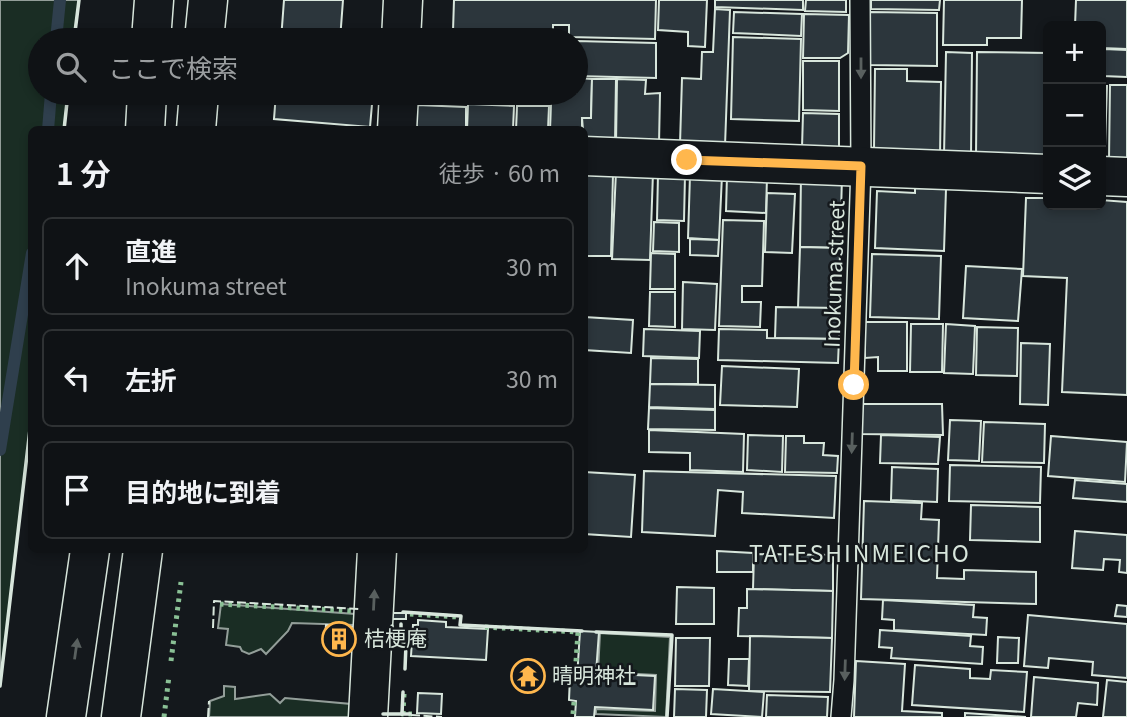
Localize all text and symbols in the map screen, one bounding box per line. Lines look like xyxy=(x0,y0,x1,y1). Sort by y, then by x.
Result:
map controls xyxy=(1043,21,1106,210)
button: + xyxy=(1043,21,1106,84)
search box xyxy=(28,28,588,105)
icon: search xyxy=(52,48,90,86)
text: ここで検索 xyxy=(108,48,238,85)
one-way arrow xyxy=(855,57,867,79)
button: − xyxy=(1043,84,1106,147)
route end xyxy=(671,144,702,175)
button: layers xyxy=(1043,147,1106,210)
text: 1 分 xyxy=(56,150,111,194)
text: 徒歩 · 60 m xyxy=(439,155,560,189)
street label: Inokuma street xyxy=(815,200,851,348)
text: 直進 xyxy=(125,231,177,268)
icon: ahead xyxy=(58,247,96,285)
text: 30 m xyxy=(506,249,558,283)
text: Inokuma street xyxy=(125,268,287,302)
icon: left xyxy=(58,359,96,397)
text: 左折 xyxy=(125,360,177,397)
text: 30 m xyxy=(506,361,558,395)
route start xyxy=(838,369,869,400)
one-way arrow xyxy=(847,432,858,454)
icon: arrive xyxy=(58,471,96,509)
text: 目的地に到着 xyxy=(125,472,281,509)
district label: TATESHINMEICHO xyxy=(749,535,971,569)
one-way arrow xyxy=(369,589,380,611)
building icon: 桔梗庵 xyxy=(320,620,358,658)
place label: 桔梗庵 xyxy=(364,622,427,652)
one-way arrow xyxy=(71,638,82,660)
temple icon: 晴明神社 xyxy=(509,657,547,695)
place label: 晴明神社 xyxy=(552,659,636,689)
one-way arrow xyxy=(839,659,850,681)

